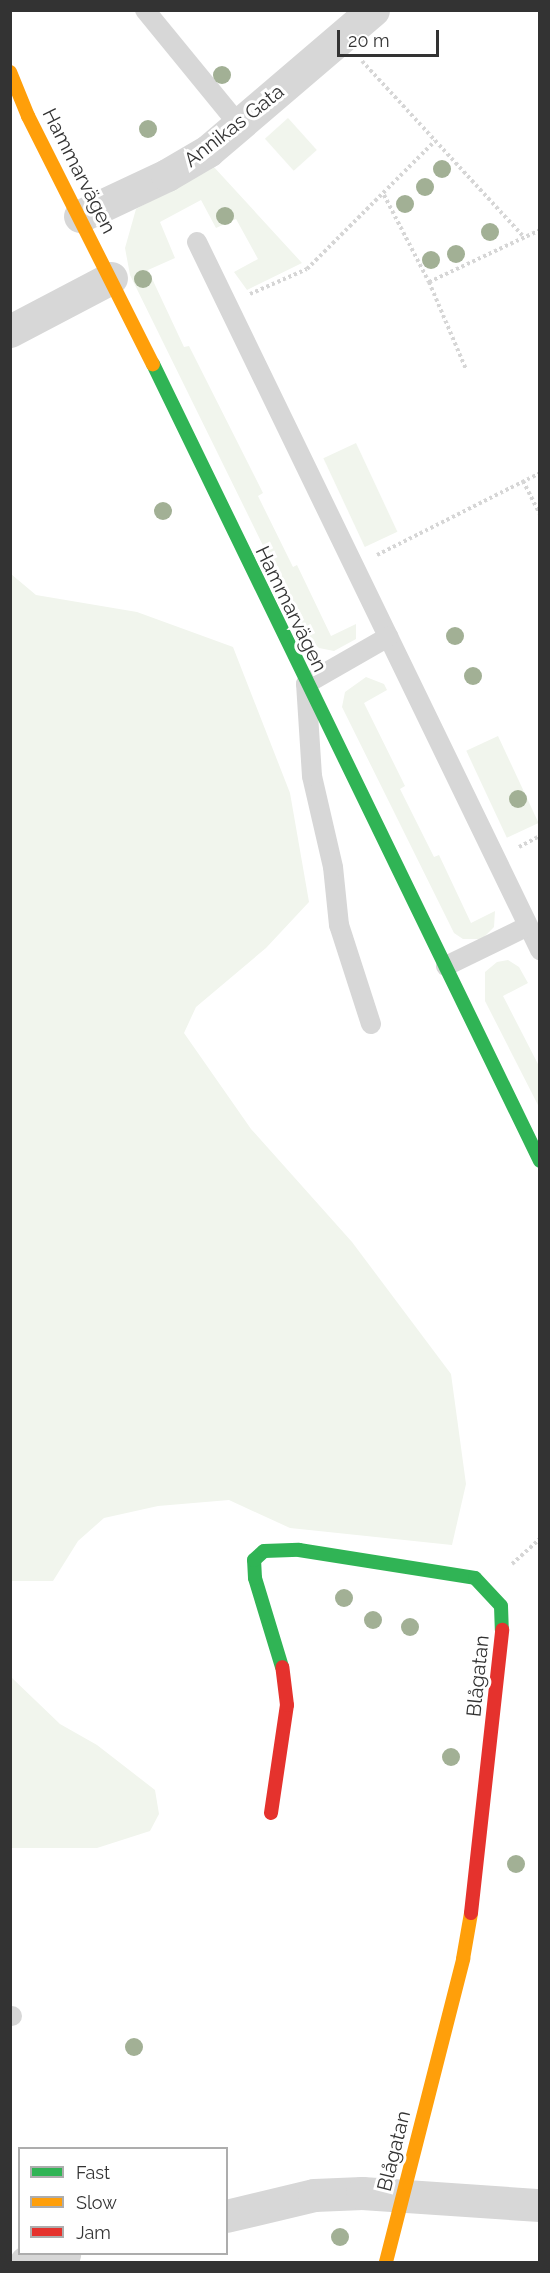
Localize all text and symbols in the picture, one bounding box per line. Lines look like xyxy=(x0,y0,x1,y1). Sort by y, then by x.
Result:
scale bar xyxy=(340,18,442,56)
text: 20 m xyxy=(348,30,390,51)
street label: Annikas Gata xyxy=(179,80,289,172)
street label: Hammarvägen xyxy=(37,104,121,238)
street label: Hammarvägen xyxy=(250,542,332,676)
street label: Blågatan xyxy=(462,1634,494,1718)
street label: Blågatan xyxy=(372,2108,416,2194)
legend xyxy=(18,2147,228,2255)
text: Fast xyxy=(76,2162,110,2183)
text: Slow xyxy=(76,2192,117,2213)
text: Jam xyxy=(76,2222,111,2243)

